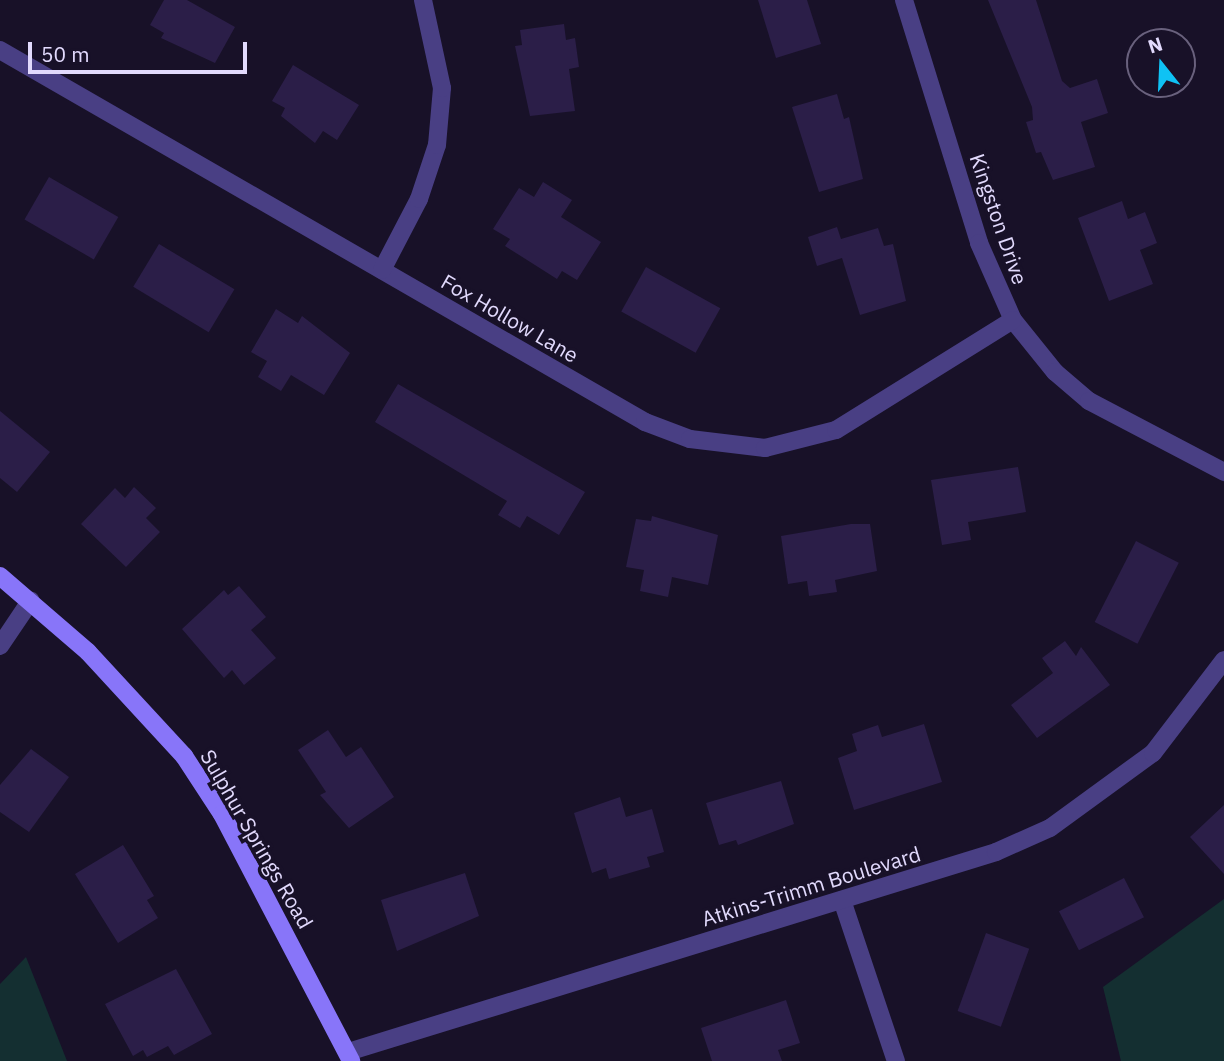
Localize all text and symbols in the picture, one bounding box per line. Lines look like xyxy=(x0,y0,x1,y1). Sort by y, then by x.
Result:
scale bar xyxy=(32,28,250,72)
north arrow xyxy=(1126,28,1196,98)
text: N xyxy=(1145,31,1165,58)
text: 50 m xyxy=(41,40,90,68)
street label: Kingston Drive xyxy=(965,150,1033,288)
street label: Fox Hollow Lane xyxy=(437,269,583,367)
street label: Sulphur Springs Road xyxy=(195,745,319,933)
street label: Atkins-Trimm Boulevard xyxy=(698,841,924,931)

